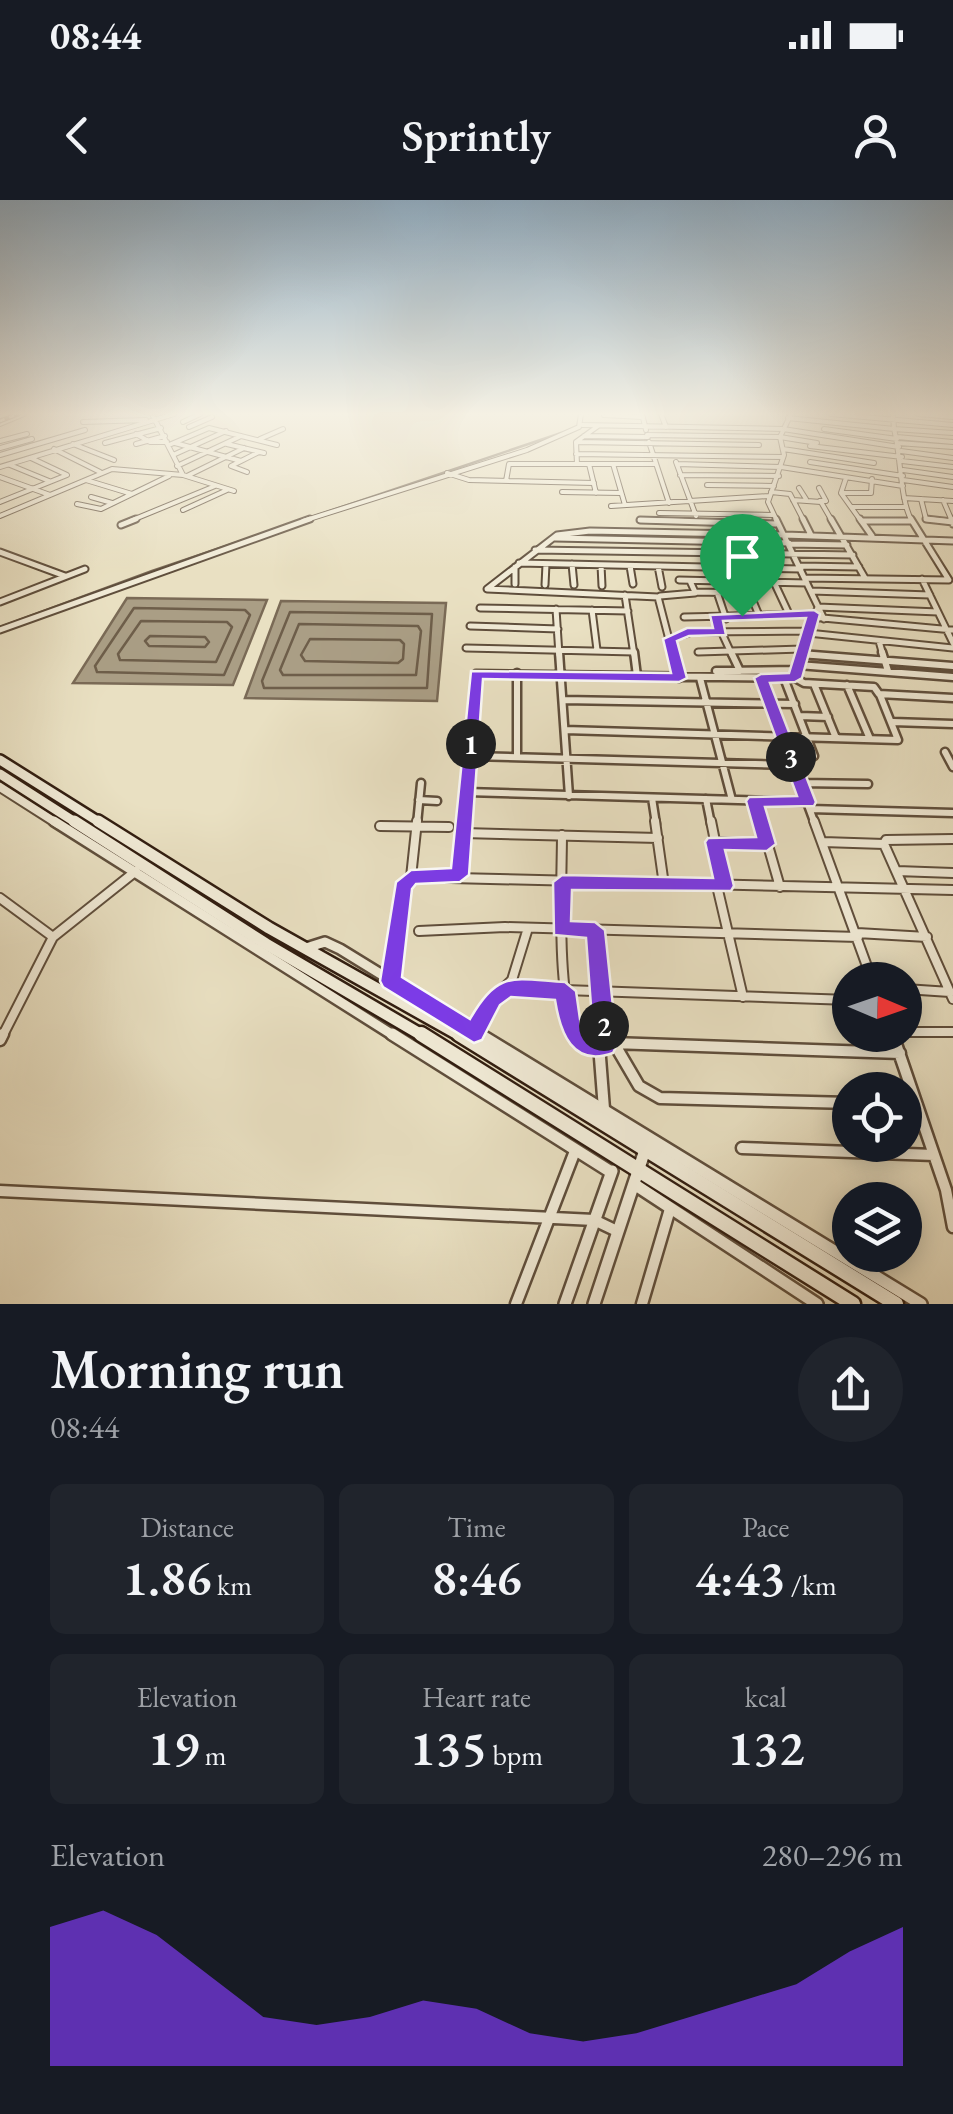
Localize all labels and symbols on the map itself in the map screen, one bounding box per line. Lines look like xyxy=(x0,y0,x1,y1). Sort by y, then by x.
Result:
pin xyxy=(700,514,785,617)
pin: 1 xyxy=(446,719,496,769)
pin: 3 xyxy=(766,732,816,782)
north arrow xyxy=(832,962,922,1052)
pin: 2 xyxy=(579,1001,629,1051)

